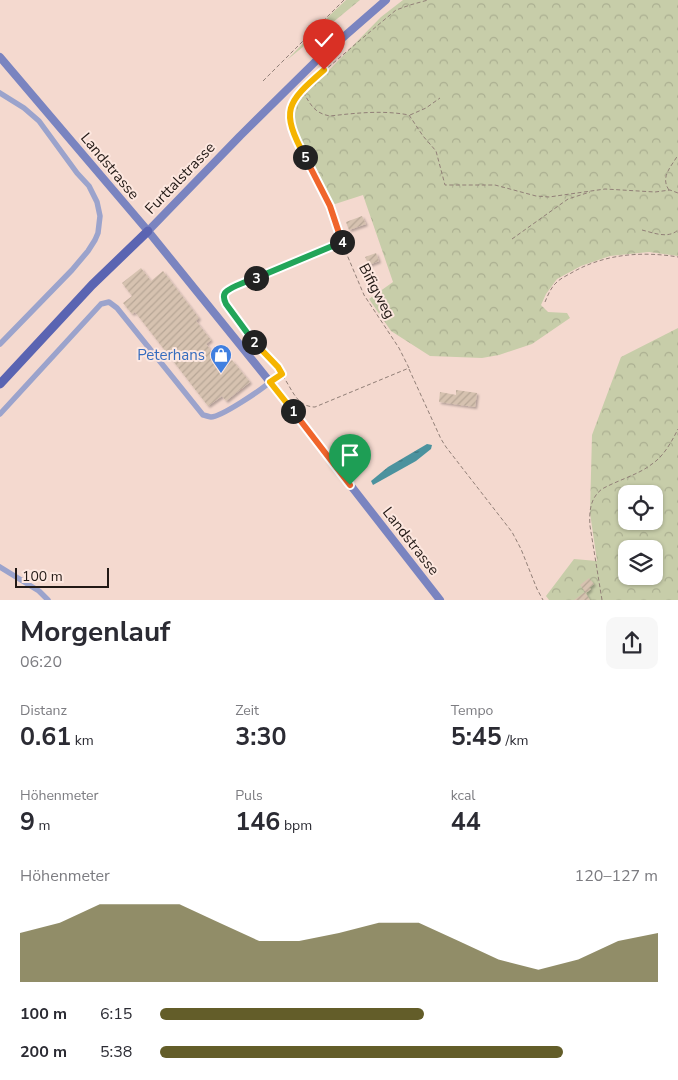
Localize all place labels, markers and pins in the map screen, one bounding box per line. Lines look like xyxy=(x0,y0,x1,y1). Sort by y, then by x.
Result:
pin xyxy=(303,19,345,70)
pin: 5 xyxy=(292,144,318,170)
pin: 4 xyxy=(330,230,354,254)
pin: 3 xyxy=(244,266,268,290)
pin: 2 xyxy=(242,330,266,354)
shop icon: Peterhans xyxy=(209,343,233,374)
place label: Peterhans xyxy=(137,345,205,365)
pin: 1 xyxy=(280,398,306,424)
pin xyxy=(329,434,371,485)

